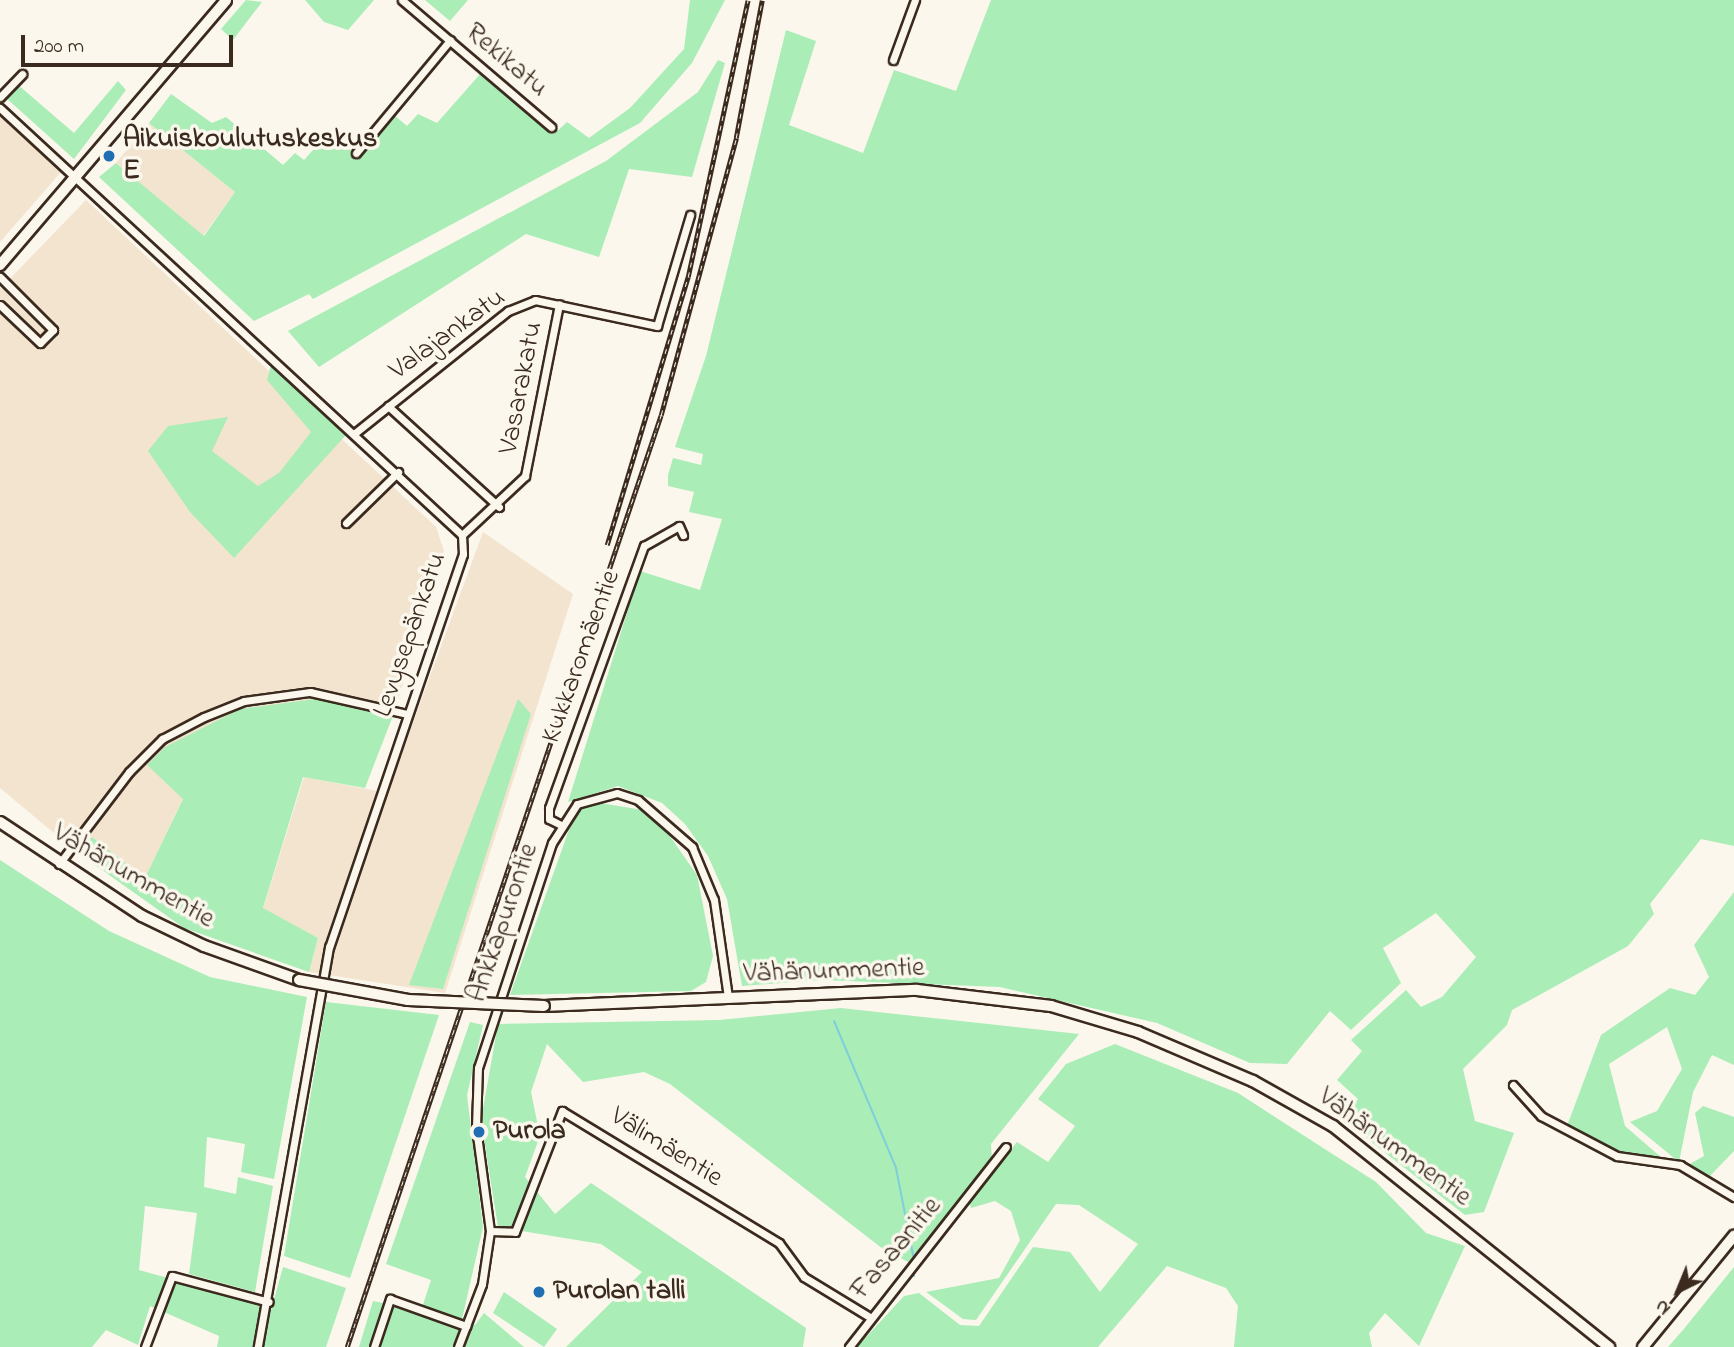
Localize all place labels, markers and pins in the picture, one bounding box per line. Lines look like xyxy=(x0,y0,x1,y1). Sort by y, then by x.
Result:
place label: Aikuiskoulutuskeskus E xyxy=(123,123,377,189)
marker: Aikuiskoulutuskeskus E xyxy=(101,148,117,164)
place label: Purola xyxy=(493,1115,566,1149)
marker: Purola xyxy=(471,1124,487,1140)
place label: Purolan talli xyxy=(553,1275,685,1309)
marker: Purolan talli xyxy=(531,1284,547,1300)

